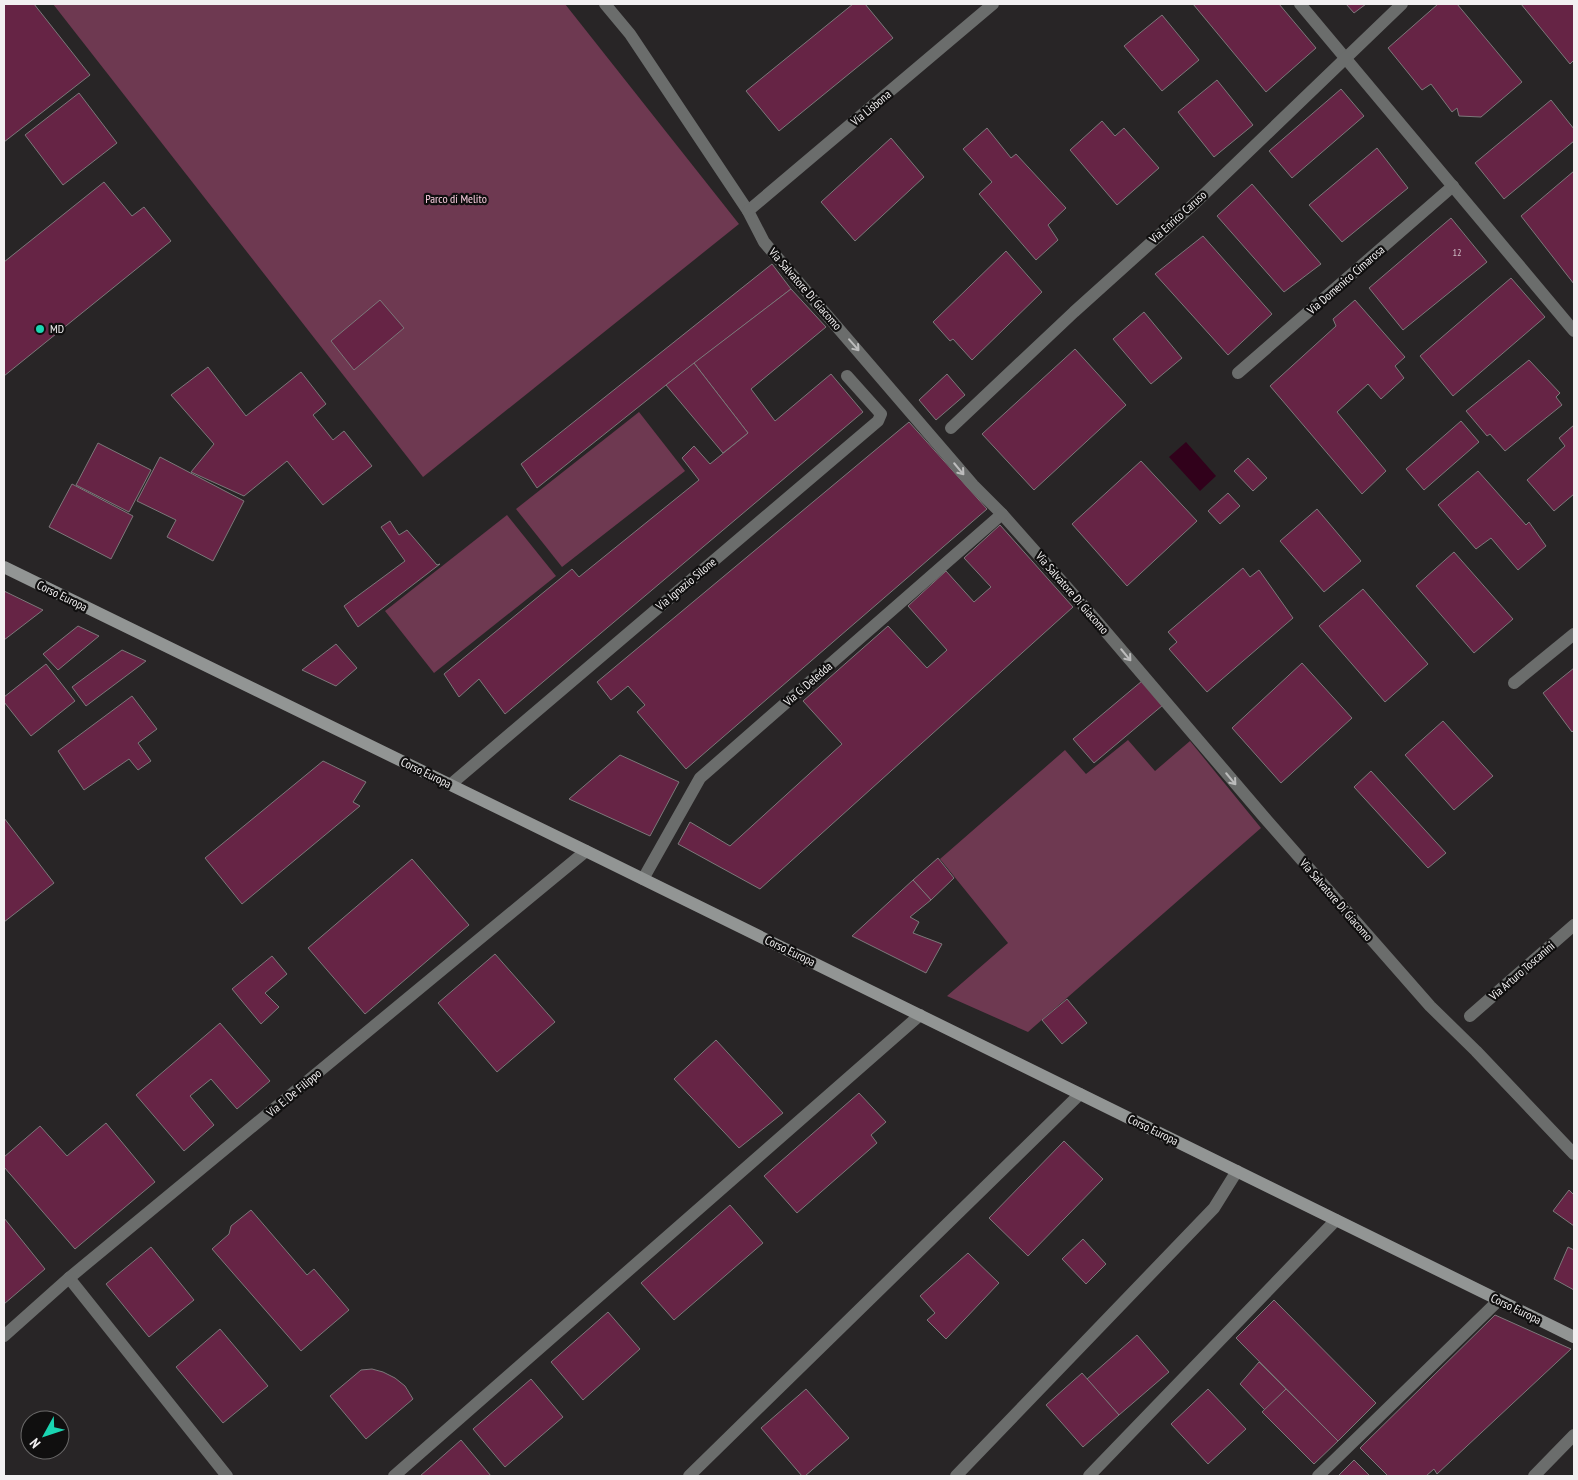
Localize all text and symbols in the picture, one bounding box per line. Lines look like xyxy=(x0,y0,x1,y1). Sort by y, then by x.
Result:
street label: Via Lisbona xyxy=(847,86,894,129)
street label: Via Enrico Caruso xyxy=(1145,187,1209,247)
park label: Parco di Melito xyxy=(425,191,487,206)
street label: Via Domenico Cimarosa xyxy=(1303,242,1388,318)
street label: Via Salvatore Di Giacomo xyxy=(765,244,845,333)
house number: 12 xyxy=(1453,246,1462,259)
place label: MD xyxy=(50,321,64,336)
marker: MD xyxy=(34,323,46,335)
one-way arrow xyxy=(848,339,859,352)
one-way arrow xyxy=(954,462,965,475)
street label: Via Salvatore Di Giacomo xyxy=(1032,548,1112,637)
street label: Via Ignazio Silone xyxy=(652,554,719,614)
street label: Corso Europa xyxy=(35,577,90,614)
one-way arrow xyxy=(1120,648,1131,661)
street label: Via G. Deledda xyxy=(780,658,835,709)
street label: Corso Europa xyxy=(399,754,454,791)
one-way arrow xyxy=(1226,772,1237,785)
street label: Via Salvatore Di Giacomo xyxy=(1296,855,1376,944)
street label: Corso Europa xyxy=(763,932,818,969)
street label: Via Arturo Toscanini xyxy=(1485,938,1557,1004)
street label: Via E. De Filippo xyxy=(262,1065,324,1121)
street label: Corso Europa xyxy=(1126,1111,1181,1148)
street label: Corso Europa xyxy=(1489,1290,1544,1327)
north arrow xyxy=(20,1410,70,1460)
text: N xyxy=(26,1435,44,1452)

